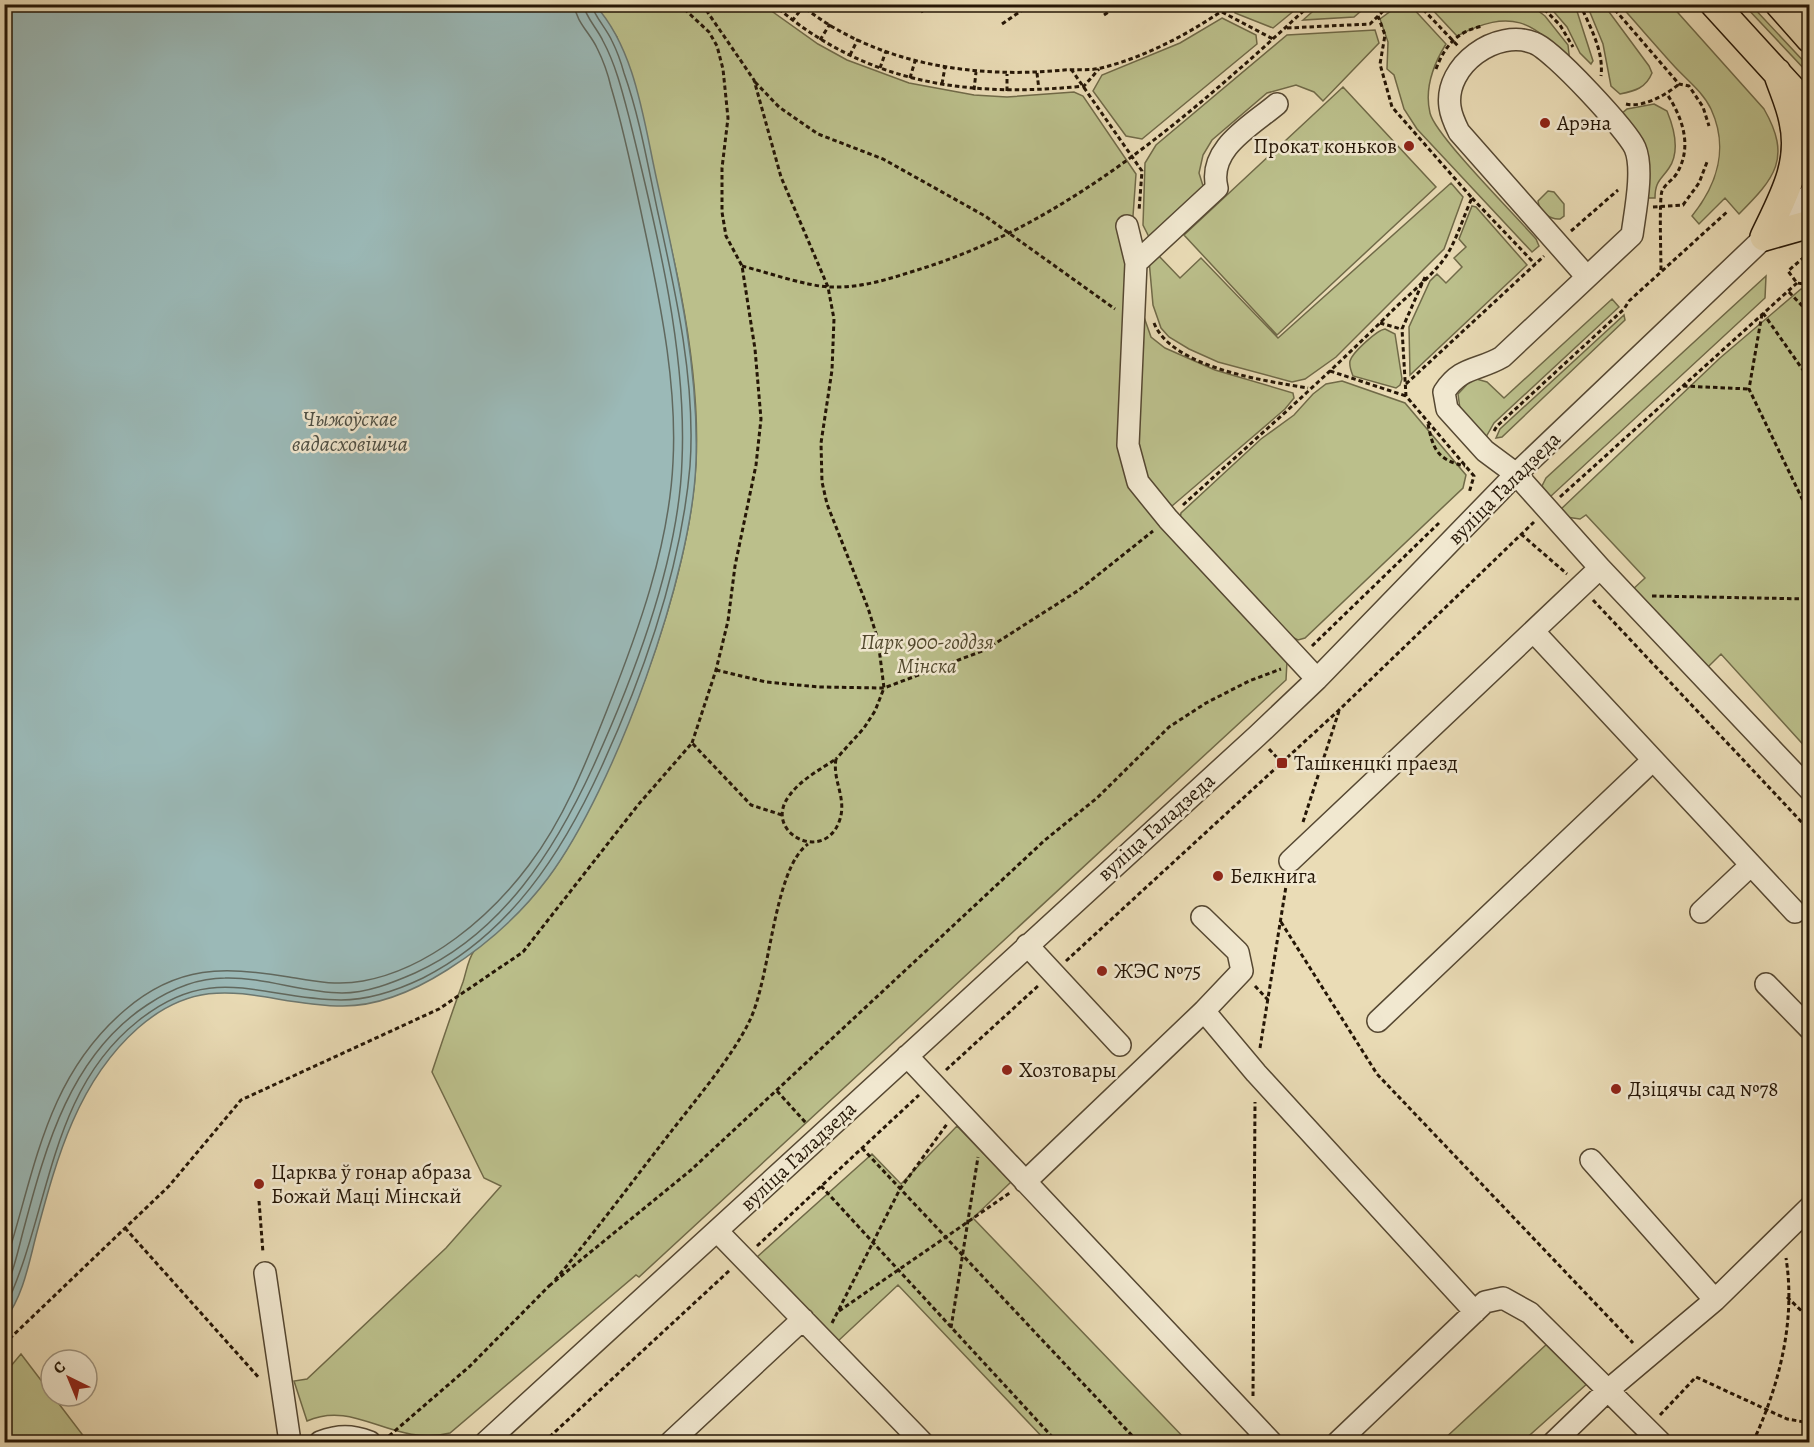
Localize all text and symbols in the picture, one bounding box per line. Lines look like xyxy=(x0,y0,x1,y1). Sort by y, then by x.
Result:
place label: Арэна xyxy=(1556,109,1612,137)
marker: Арэна xyxy=(1538,116,1552,130)
place label: Прокат коньков xyxy=(1253,132,1397,160)
marker: Прокат коньков xyxy=(1402,139,1416,153)
water label: Чыжоўскае вадасховішча xyxy=(292,404,408,459)
street label: вуліца Галадзеда xyxy=(1441,425,1567,551)
park label: Парк 900-годдзя Мінска xyxy=(860,628,994,680)
place label: Ташкенцкі праезд xyxy=(1294,749,1458,777)
marker: Ташкенцкі праезд xyxy=(1275,756,1289,770)
street label: вуліца Галадзеда xyxy=(1091,766,1221,887)
place label: Белкнига xyxy=(1230,862,1317,890)
marker: Белкнига xyxy=(1211,869,1225,883)
place label: ЖЭС №75 xyxy=(1114,957,1201,985)
marker: ЖЭС №75 xyxy=(1095,964,1109,978)
place label: Хозтовары xyxy=(1019,1056,1116,1084)
marker: Хозтовары xyxy=(1000,1063,1014,1077)
place label: Дзіцячы сад №78 xyxy=(1628,1075,1778,1103)
marker: Дзіцячы сад №78 xyxy=(1609,1082,1623,1096)
street label: вуліца Галадзеда xyxy=(734,1095,862,1217)
place label: Царква ў гонар абраза Божай Маці Мінскай xyxy=(271,1158,472,1210)
marker: Царква ў гонар абраза Божай Маці Мінскай xyxy=(252,1177,266,1191)
north arrow xyxy=(39,1348,99,1408)
text: С xyxy=(48,1356,71,1379)

